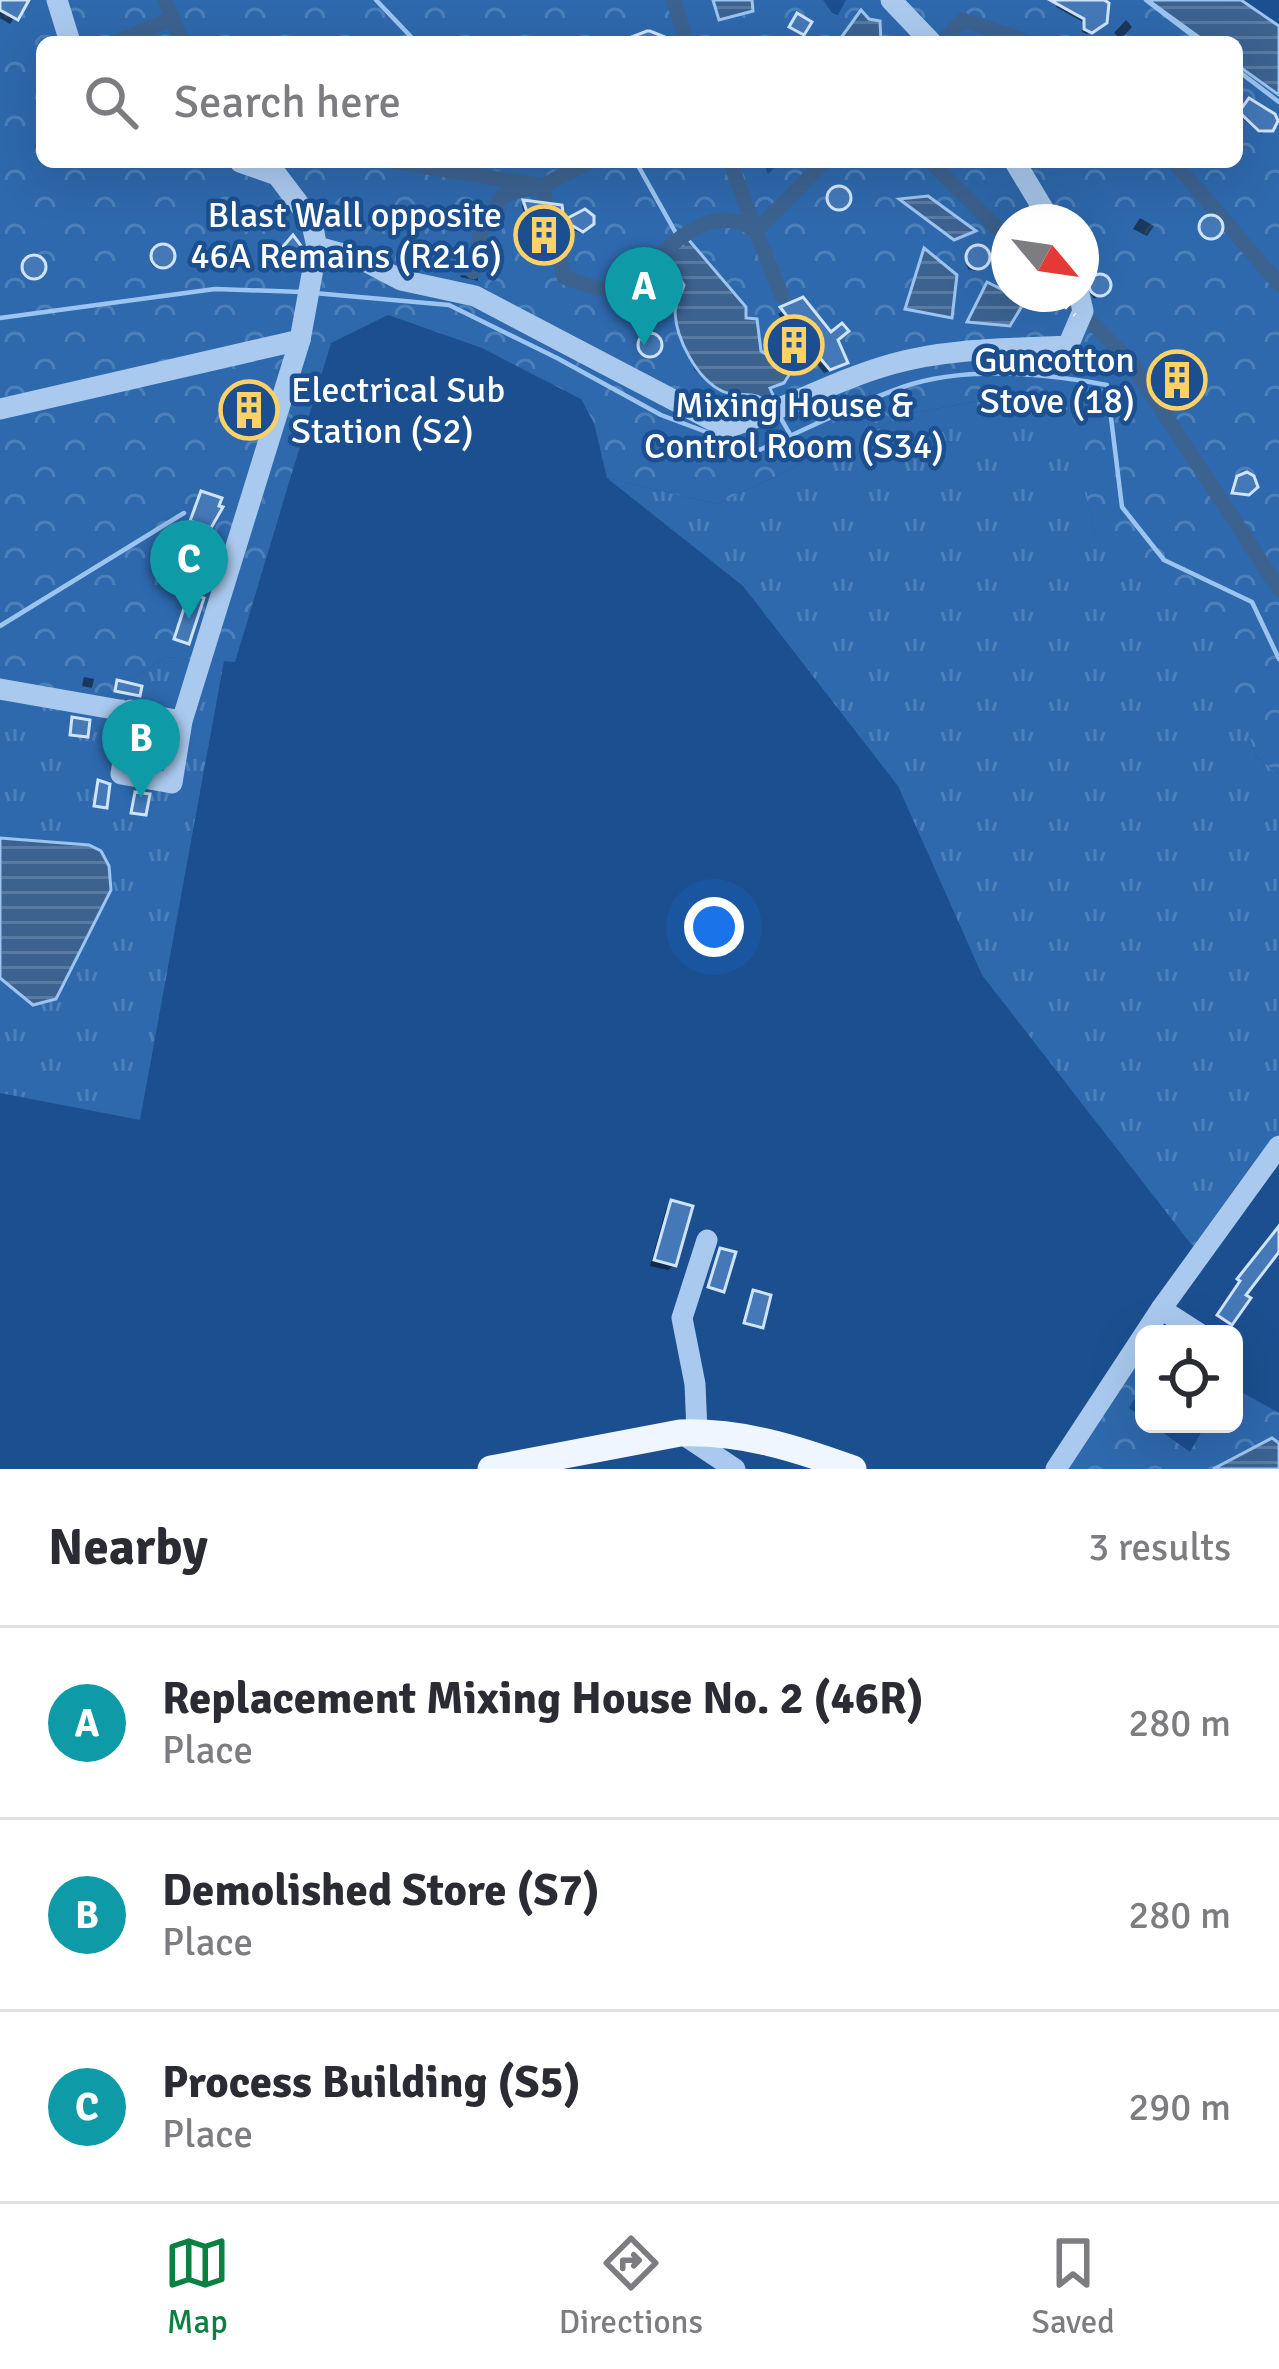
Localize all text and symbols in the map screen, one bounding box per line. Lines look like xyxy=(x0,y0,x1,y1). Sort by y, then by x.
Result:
search box xyxy=(36,36,1243,168)
icon: search xyxy=(78,69,144,135)
text: Search here xyxy=(174,75,401,130)
place label: Blast Wall opposite 46A Remains (R216) xyxy=(190,193,502,279)
building icon: Blast Wall opposite 46A Remains (R216) xyxy=(513,204,575,266)
north arrow xyxy=(991,204,1099,312)
pin: A xyxy=(605,247,683,346)
building icon: Mixing House & Control Room (S34) xyxy=(763,314,825,376)
place label: Guncotton Stove (18) xyxy=(974,338,1135,424)
building icon: Guncotton Stove (18) xyxy=(1146,349,1208,411)
place label: Electrical Sub Station (S2) xyxy=(291,368,505,454)
building icon: Electrical Sub Station (S2) xyxy=(218,379,280,441)
place label: Mixing House & Control Room (S34) xyxy=(644,383,944,469)
pin: C xyxy=(150,520,228,619)
pin: B xyxy=(102,699,180,798)
your location xyxy=(684,897,744,957)
map controls xyxy=(1135,1325,1243,1433)
button: locate xyxy=(1135,1325,1243,1433)
text: Nearby xyxy=(48,1516,208,1579)
text: 3 results xyxy=(1088,1523,1231,1571)
text: Replacement Mixing House No. 2 (46R) xyxy=(162,1671,924,1726)
text: A xyxy=(75,1699,99,1747)
text: 280 m xyxy=(1128,1699,1231,1747)
text: Place xyxy=(162,1726,253,1774)
text: Demolished Store (S7) xyxy=(162,1863,600,1918)
text: B xyxy=(75,1891,99,1939)
text: 280 m xyxy=(1128,1891,1231,1939)
text: Place xyxy=(162,1918,253,1966)
text: Process Building (S5) xyxy=(162,2055,581,2110)
text: C xyxy=(75,2083,99,2131)
text: 290 m xyxy=(1128,2083,1231,2131)
text: Place xyxy=(162,2110,253,2158)
tab: Map xyxy=(164,2230,230,2343)
tab: Directions xyxy=(559,2230,703,2343)
tab: Saved xyxy=(1032,2230,1115,2343)

